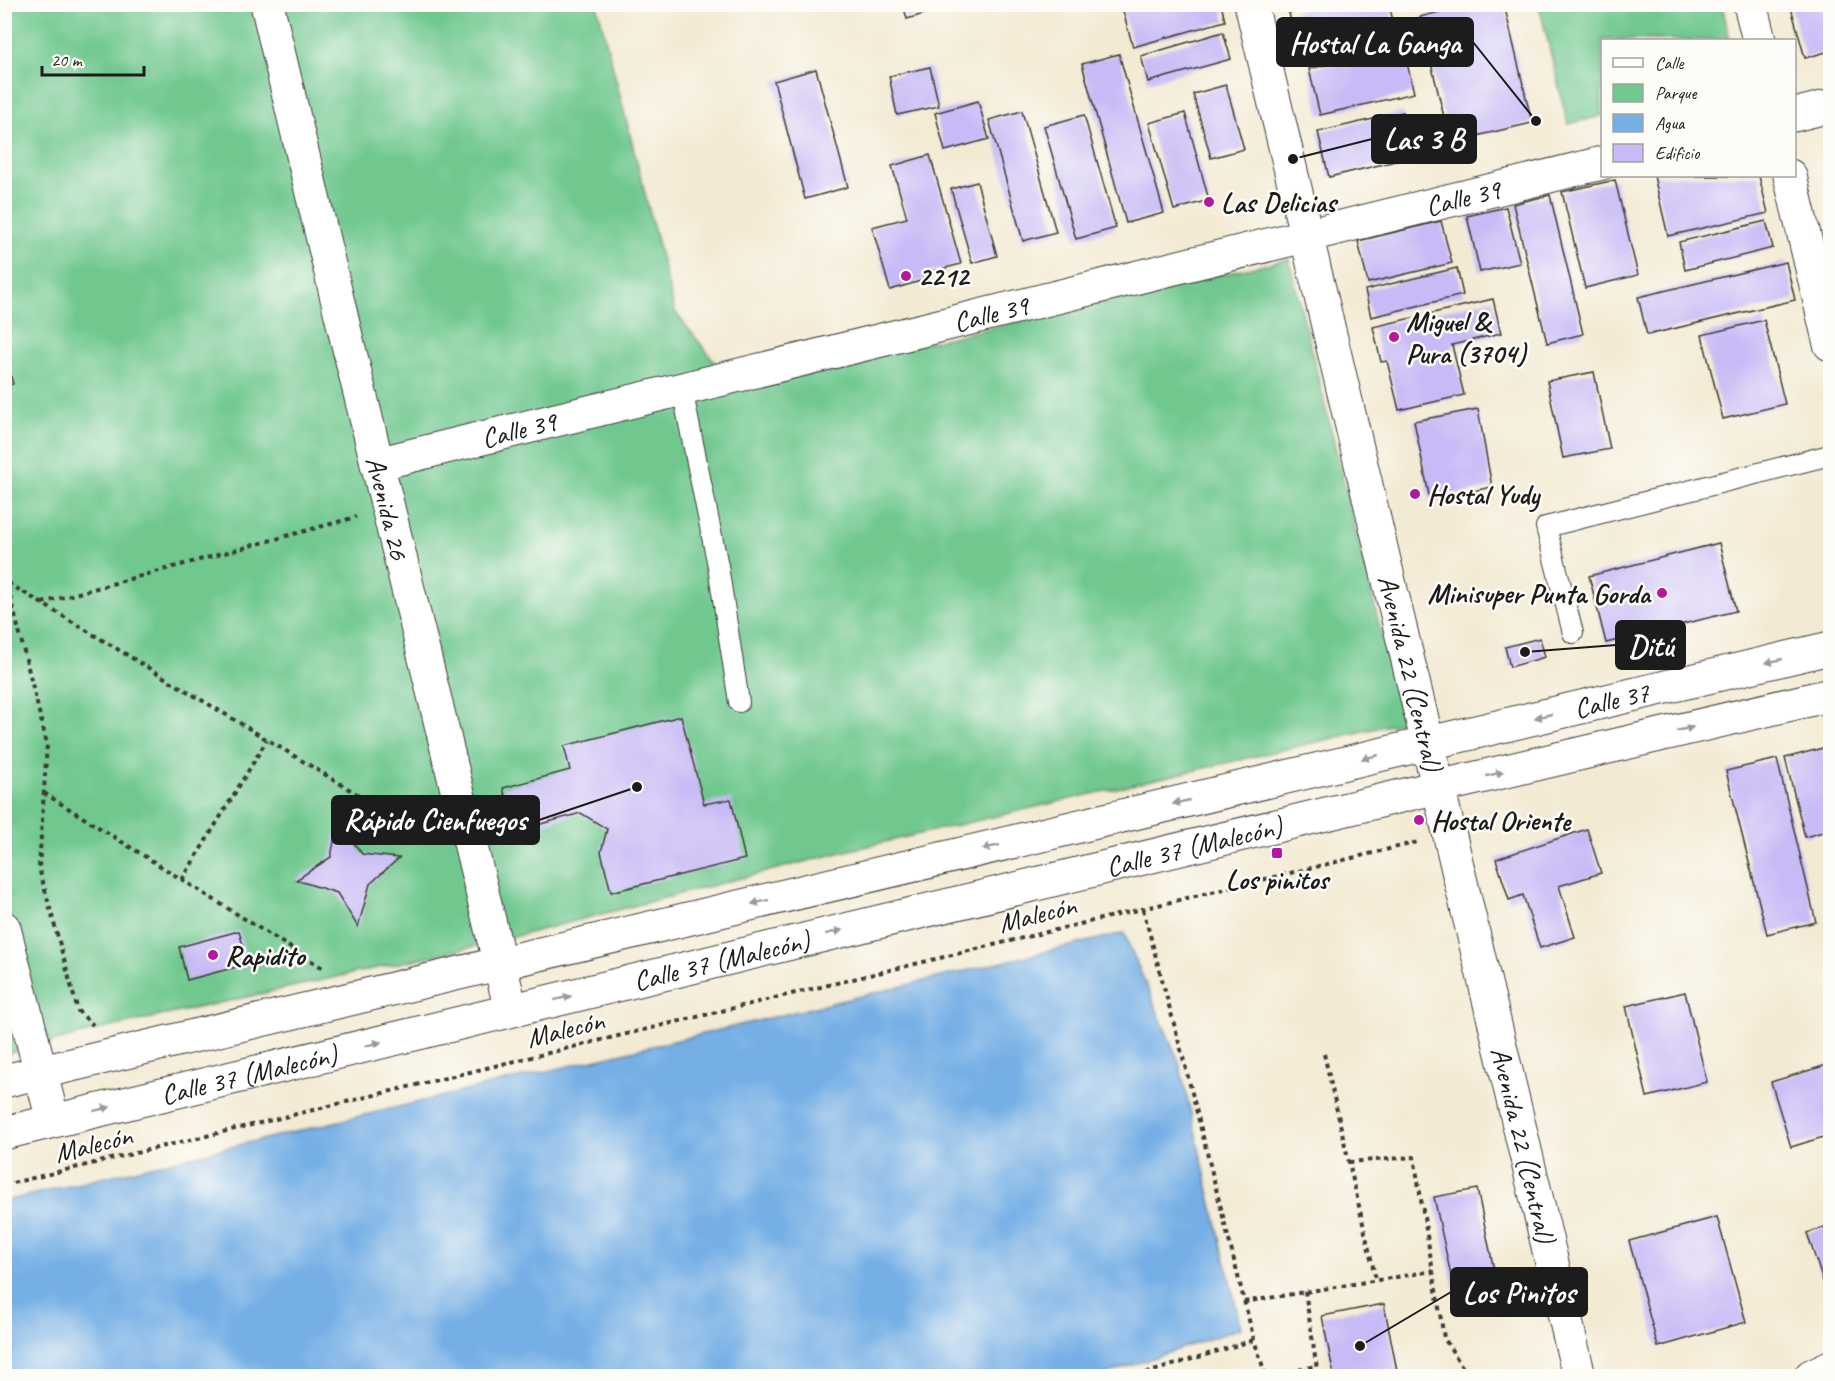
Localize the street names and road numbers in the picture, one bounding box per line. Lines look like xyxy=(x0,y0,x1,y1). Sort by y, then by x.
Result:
street label: Calle 39 xyxy=(1422,171,1506,223)
street label: Calle 39 xyxy=(950,287,1034,339)
street label: Calle 39 xyxy=(478,403,562,455)
street label: Avenida 26 xyxy=(359,453,418,564)
street label: Avenida 22 (Central) xyxy=(1371,572,1452,776)
street label: Calle 37 xyxy=(1570,674,1654,726)
street label: Calle 37 (Malecón) xyxy=(1102,807,1287,884)
street label: Malecón xyxy=(995,887,1081,940)
street label: Calle 37 (Malecón) xyxy=(630,921,815,998)
street label: Malecón xyxy=(523,1002,609,1055)
street label: Calle 37 (Malecón) xyxy=(157,1035,342,1112)
street label: Avenida 22 (Central) xyxy=(1483,1043,1564,1248)
street label: Malecón xyxy=(51,1117,137,1170)

